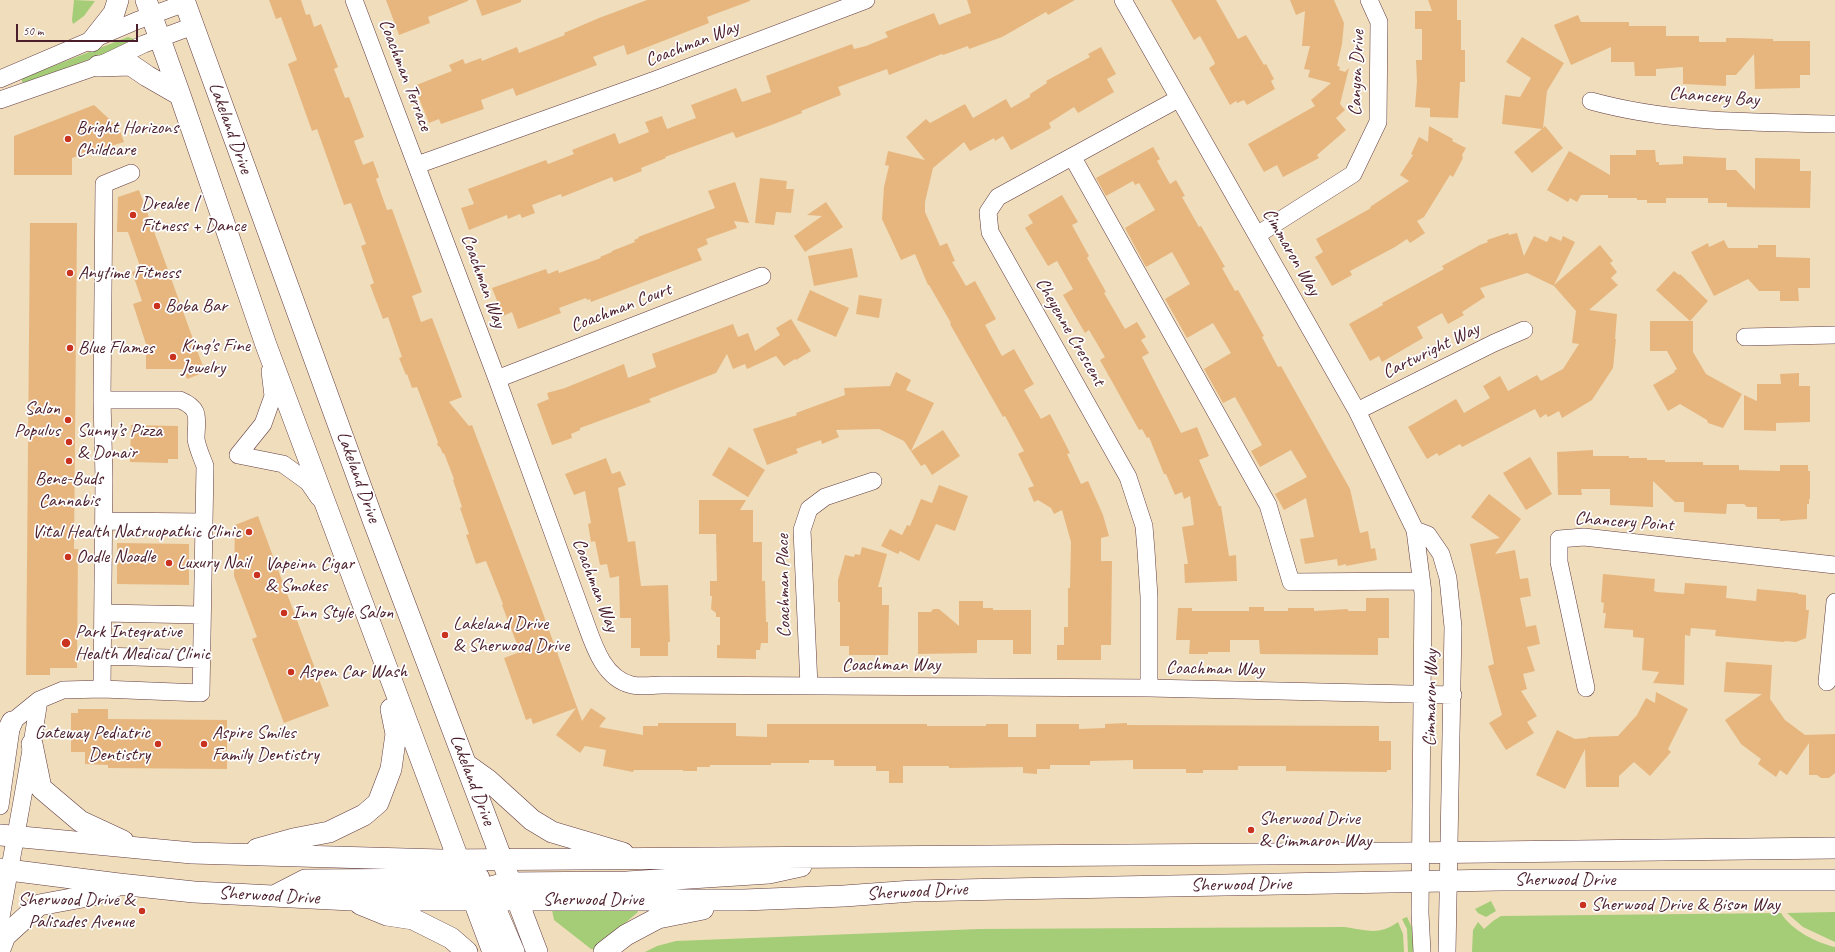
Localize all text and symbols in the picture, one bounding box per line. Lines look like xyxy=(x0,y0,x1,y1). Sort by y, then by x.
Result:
scale bar xyxy=(18,16,140,42)
street label: Coachman Terrace xyxy=(373,16,437,134)
street label: Coachman Way xyxy=(642,16,742,72)
text: 50 m xyxy=(23,23,43,39)
street label: Canyon Drive xyxy=(1344,29,1370,117)
street label: Lakeland Drive xyxy=(203,79,257,177)
street label: Chancery Bay xyxy=(1668,82,1760,112)
place label: Bright Horizons Childcare xyxy=(76,117,178,161)
marker: Bright Horizons Childcare xyxy=(63,134,73,144)
place label: Drealee | Fitness + Dance xyxy=(141,193,246,237)
street label: Cimmaron Way xyxy=(1257,204,1325,300)
marker: Drealee | Fitness + Dance xyxy=(128,210,138,220)
street label: Coachman Way xyxy=(455,231,511,331)
place label: Anytime Fitness xyxy=(78,262,180,284)
marker: Anytime Fitness xyxy=(65,268,75,278)
street label: Cheyenne Crescent xyxy=(1030,274,1110,390)
street label: Coachman Court xyxy=(567,278,675,338)
place label: Boba Bar xyxy=(165,295,227,317)
marker: Boba Bar xyxy=(152,301,162,311)
street label: Cartwright Way xyxy=(1379,318,1483,384)
place label: King's Fine Jewelry xyxy=(181,335,250,379)
place label: Blue Flames xyxy=(78,337,154,359)
marker: Blue Flames xyxy=(65,343,75,353)
marker: King's Fine Jewelry xyxy=(168,352,178,362)
place label: Salon Populus xyxy=(14,398,60,442)
marker: Salon Populus xyxy=(63,415,73,425)
place label: Sunny’s Pizza & Donair xyxy=(77,420,162,464)
street label: Lakeland Drive xyxy=(331,428,385,526)
marker: Sunny’s Pizza & Donair xyxy=(64,437,74,447)
marker: Bene-Buds Cannabis xyxy=(64,456,74,466)
place label: Bene-Buds Cannabis xyxy=(35,468,103,512)
street label: Chancery Point xyxy=(1574,507,1674,537)
place label: Vital Health Natruopathic Clinic xyxy=(32,521,241,543)
marker: Vital Health Natruopathic Clinic xyxy=(244,527,254,537)
street label: Coachman Place xyxy=(772,534,796,638)
street label: Coachman Way xyxy=(567,535,623,635)
place label: Oodle Noodle xyxy=(76,546,155,568)
marker: Oodle Noodle xyxy=(63,552,73,562)
place label: Luxury Nail xyxy=(177,552,249,574)
place label: Vapeinn Cigar & Smokes xyxy=(265,553,354,597)
marker: Luxury Nail xyxy=(164,558,174,568)
marker: Vapeinn Cigar & Smokes xyxy=(252,570,262,580)
place label: Inn Style Salon xyxy=(292,602,393,624)
marker: Inn Style Salon xyxy=(279,608,289,618)
place label: Lakeland Drive & Sherwood Drive xyxy=(453,613,569,657)
place label: Park Integrative Health Medical Clinic xyxy=(75,621,210,665)
marker: Lakeland Drive & Sherwood Drive xyxy=(440,630,450,640)
marker: Park Integrative Health Medical Clinic xyxy=(60,637,72,649)
street label: Cimmaron Way xyxy=(1419,649,1443,747)
street label: Coachman Way xyxy=(842,654,940,676)
street label: Coachman Way xyxy=(1166,657,1264,681)
place label: Aspen Car Wash xyxy=(299,661,407,683)
marker: Aspen Car Wash xyxy=(286,667,296,677)
place label: Gateway Pediatric Dentistry xyxy=(34,722,150,766)
place label: Aspire Smiles Family Dentistry xyxy=(212,722,319,766)
street label: Lakeland Drive xyxy=(444,731,500,829)
marker: Gateway Pediatric Dentistry xyxy=(153,739,163,749)
marker: Aspire Smiles Family Dentistry xyxy=(199,739,209,749)
place label: Sherwood Drive & Cimmaron Way xyxy=(1259,808,1371,852)
marker: Sherwood Drive & Cimmaron Way xyxy=(1246,825,1256,835)
street label: Sherwood Drive xyxy=(1515,869,1615,891)
street label: Sherwood Drive xyxy=(1190,873,1292,897)
street label: Sherwood Drive xyxy=(866,878,968,906)
street label: Sherwood Drive xyxy=(218,882,320,910)
place label: Sherwood Drive & Palisades Avenue xyxy=(18,889,134,933)
street label: Sherwood Drive xyxy=(543,889,643,911)
place label: Sherwood Drive & Bison Way xyxy=(1591,894,1780,916)
marker: Sherwood Drive & Bison Way xyxy=(1578,900,1588,910)
marker: Sherwood Drive & Palisades Avenue xyxy=(137,906,147,916)

